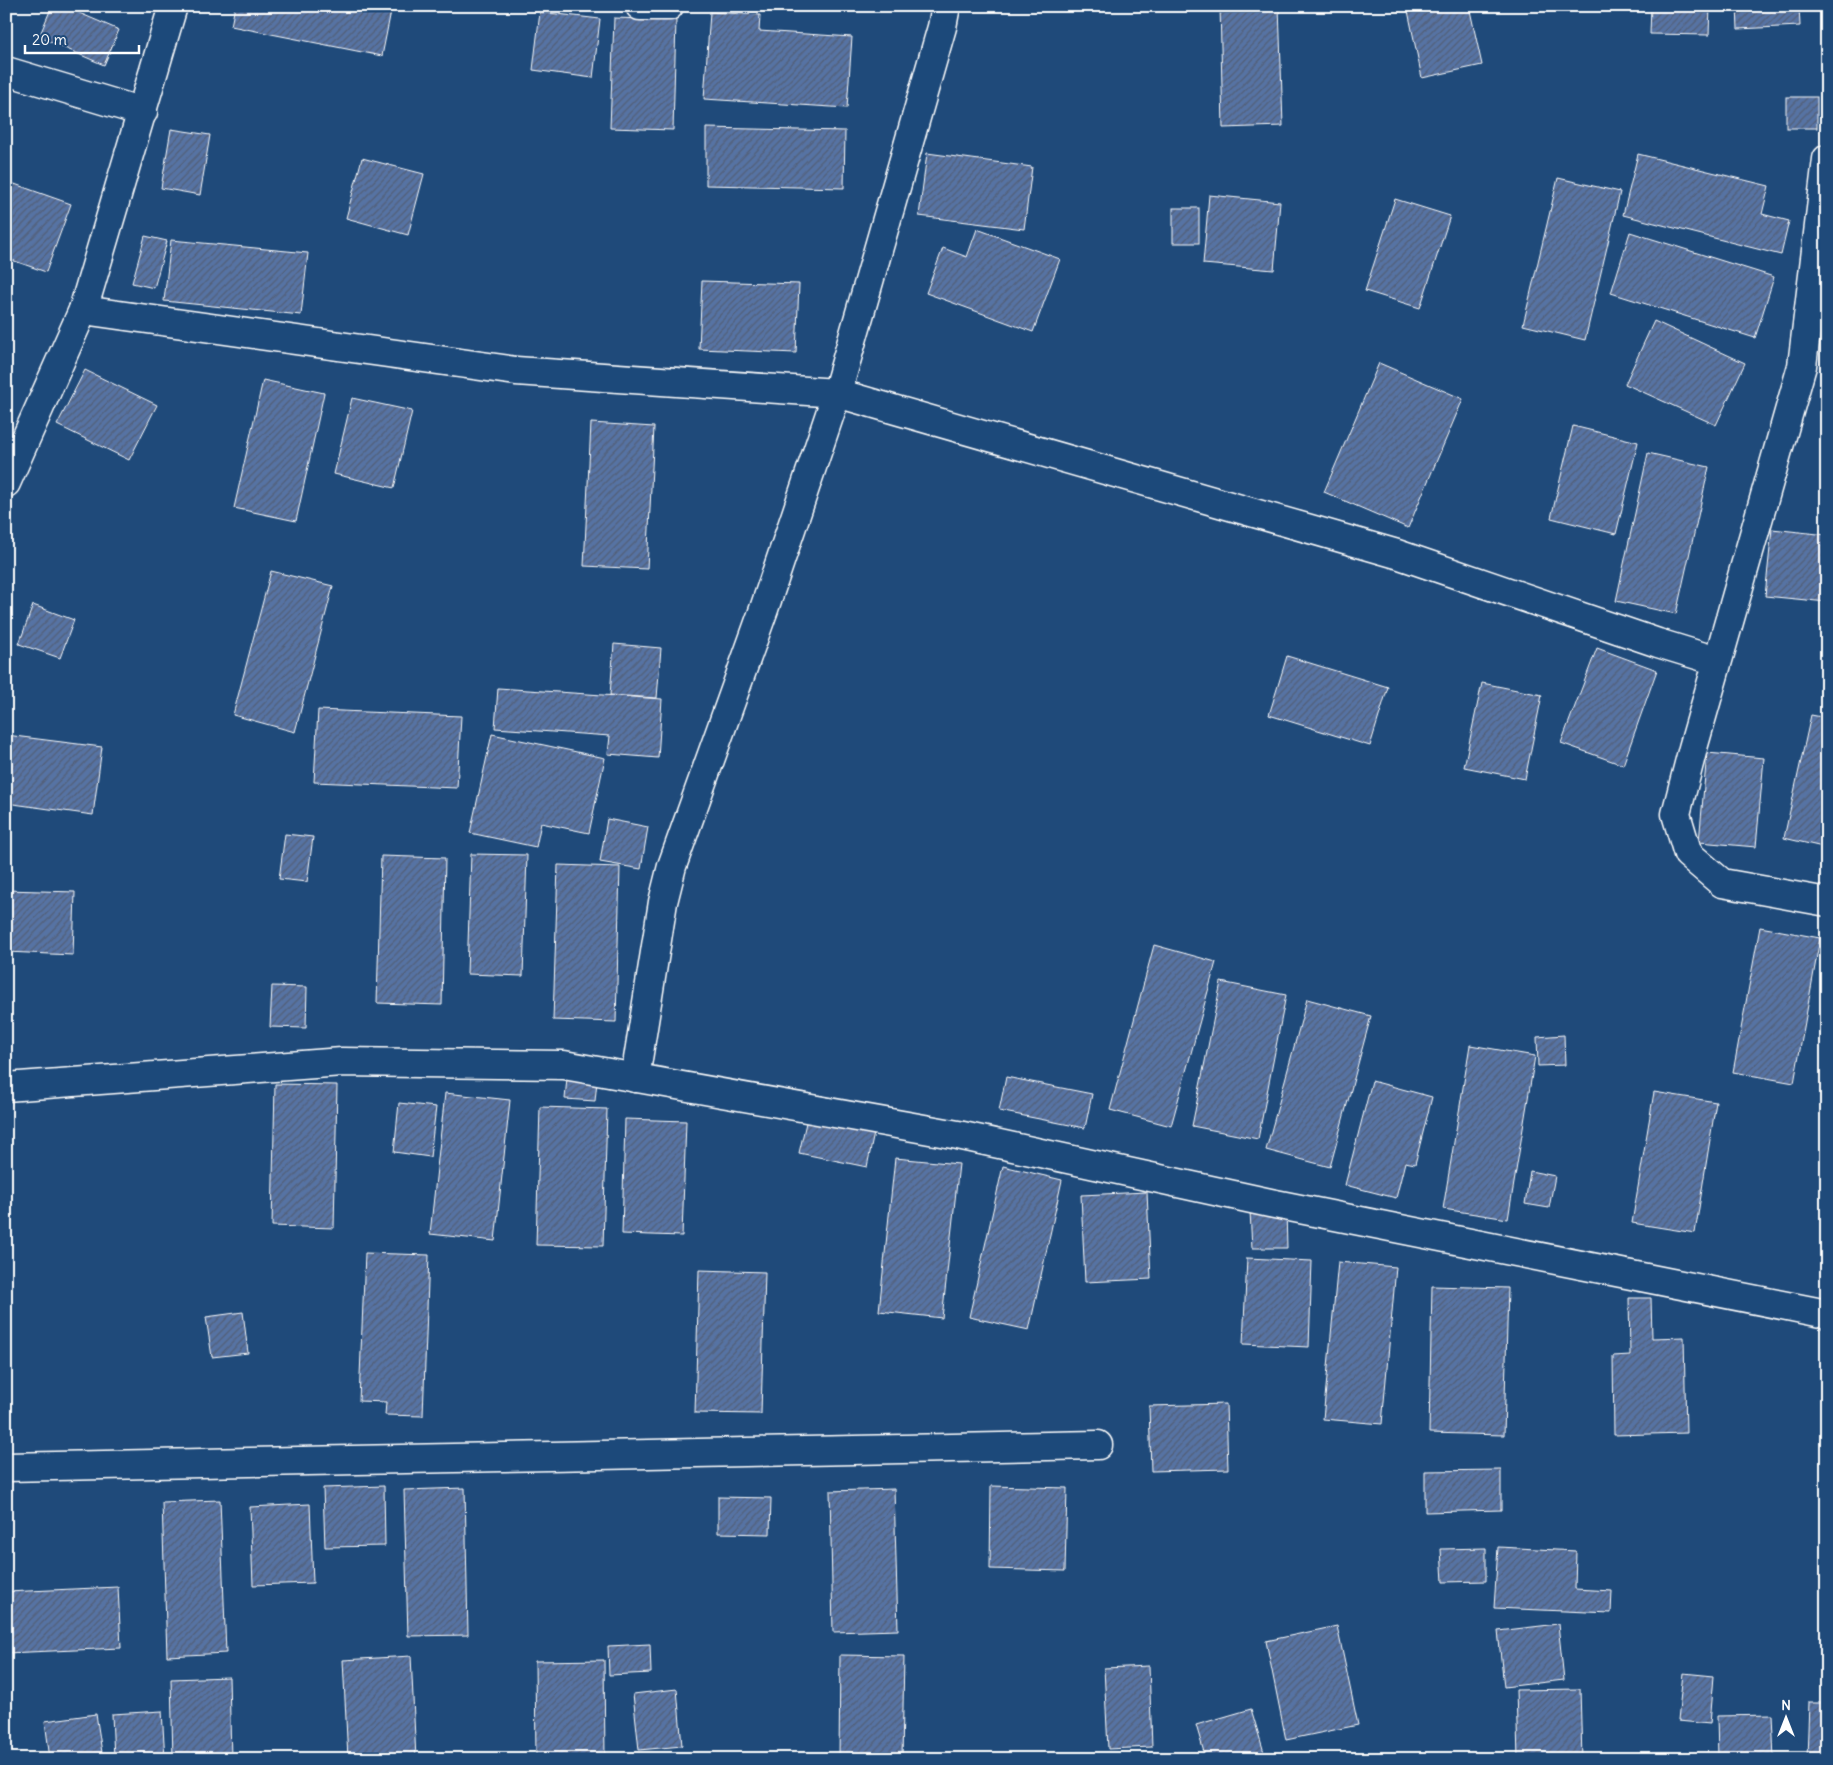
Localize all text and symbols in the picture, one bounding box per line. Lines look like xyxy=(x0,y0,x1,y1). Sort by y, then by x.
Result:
scale bar xyxy=(25,22,139,54)
text: 20 m xyxy=(32,30,67,49)
north arrow xyxy=(1760,1692,1810,1742)
text: N xyxy=(1781,1696,1791,1714)

